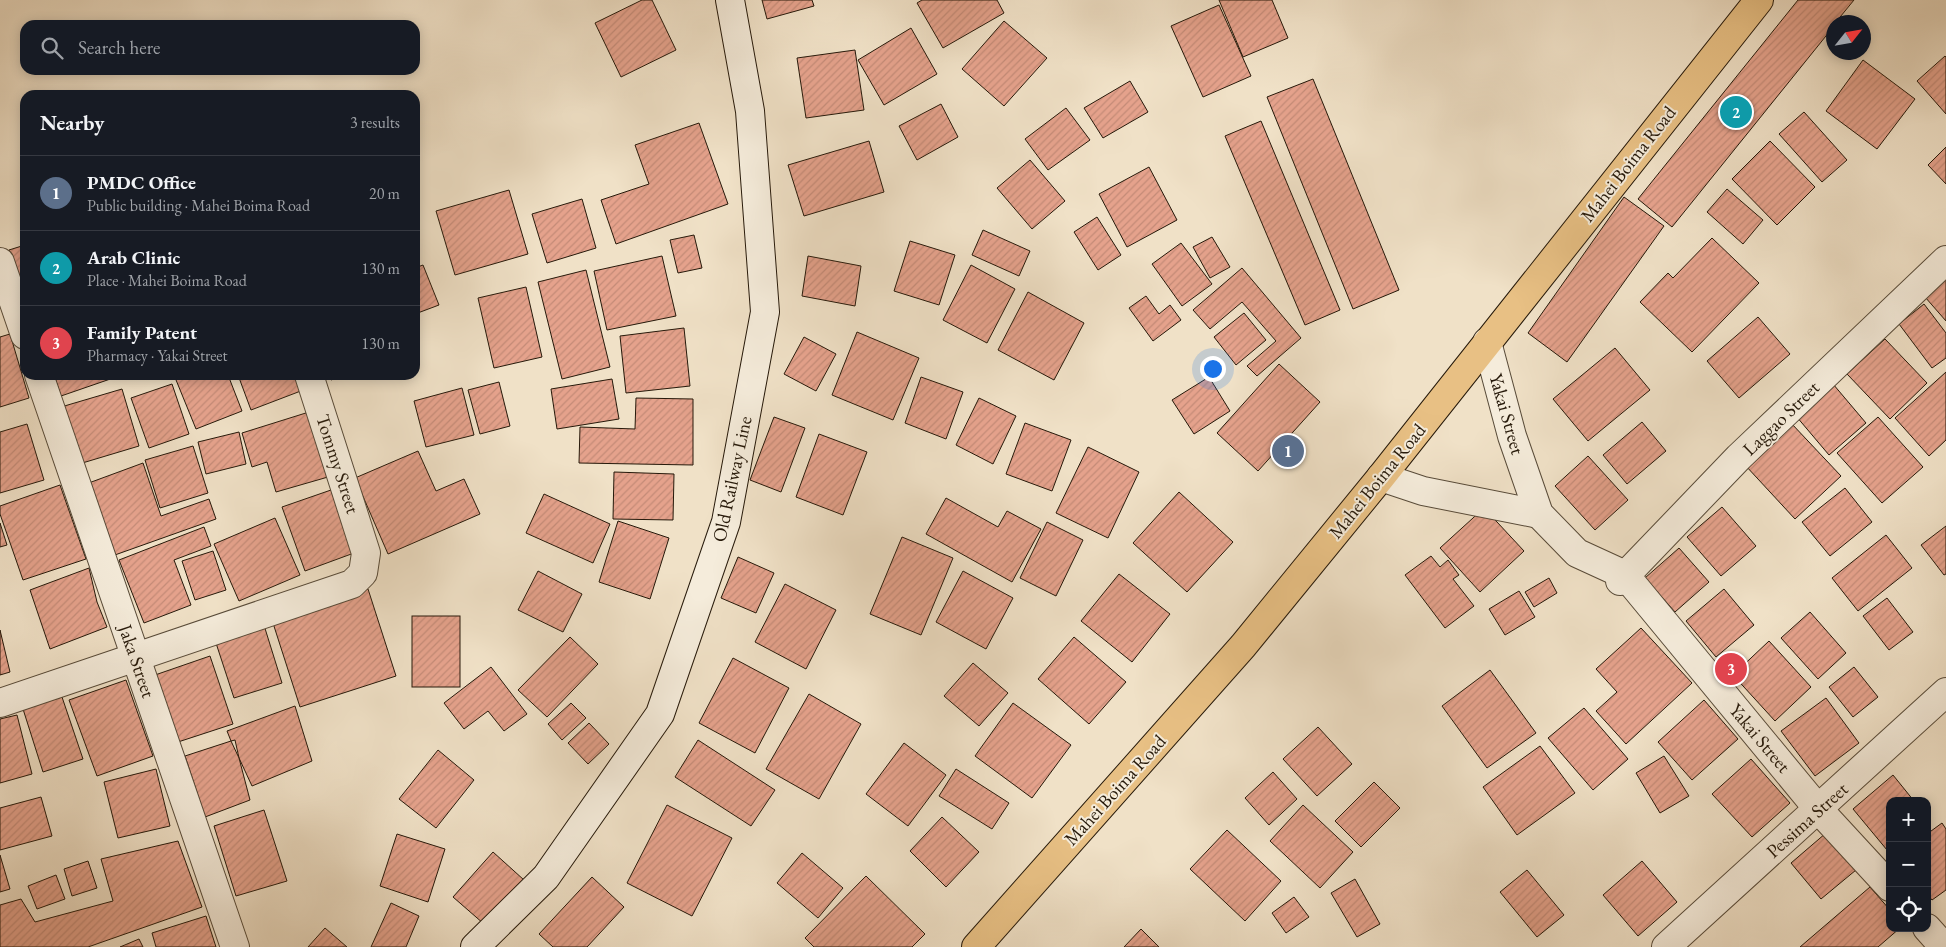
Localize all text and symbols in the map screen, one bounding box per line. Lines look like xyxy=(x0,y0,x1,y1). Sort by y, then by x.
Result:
north arrow xyxy=(1826,15,1871,60)
search box xyxy=(20,20,420,75)
icon: search xyxy=(38,34,66,62)
text: Search here xyxy=(78,35,160,60)
pin: 2 xyxy=(1720,93,1752,131)
street label: Mahei Boima Road xyxy=(1575,100,1682,227)
text: Nearby xyxy=(40,109,104,136)
text: 3 results xyxy=(350,112,400,133)
text: PMDC Office xyxy=(87,170,196,195)
text: 1 xyxy=(52,183,60,204)
text: 20 m xyxy=(369,183,400,204)
text: Public building · Mahei Boima Road xyxy=(87,195,310,216)
text: Arab Clinic xyxy=(87,245,180,270)
text: 2 xyxy=(52,258,60,279)
text: 130 m xyxy=(361,258,400,279)
text: Place · Mahei Boima Road xyxy=(87,270,247,291)
text: Family Patent xyxy=(87,320,197,345)
text: 3 xyxy=(52,333,60,354)
text: 130 m xyxy=(361,333,400,354)
text: Pharmacy · Yakai Street xyxy=(87,345,228,366)
your location xyxy=(1200,356,1226,382)
street label: Yakai Street xyxy=(1483,370,1531,458)
street label: Laggao Street xyxy=(1737,375,1825,461)
street label: Tommy Street xyxy=(310,411,366,517)
street label: Old Railway Line xyxy=(706,414,758,544)
street label: Mahei Boima Road xyxy=(1323,418,1431,544)
pin: 1 xyxy=(1272,432,1304,470)
street label: Jaka Street xyxy=(112,619,161,701)
pin: 3 xyxy=(1715,650,1747,688)
street label: Yakai Street xyxy=(1724,698,1796,778)
street label: Mahei Boima Road xyxy=(1058,729,1172,851)
street label: Pessima Street xyxy=(1761,777,1853,863)
map controls xyxy=(1886,797,1931,932)
button: + xyxy=(1886,797,1931,842)
button: − xyxy=(1886,842,1931,887)
button: locate xyxy=(1886,887,1931,932)

